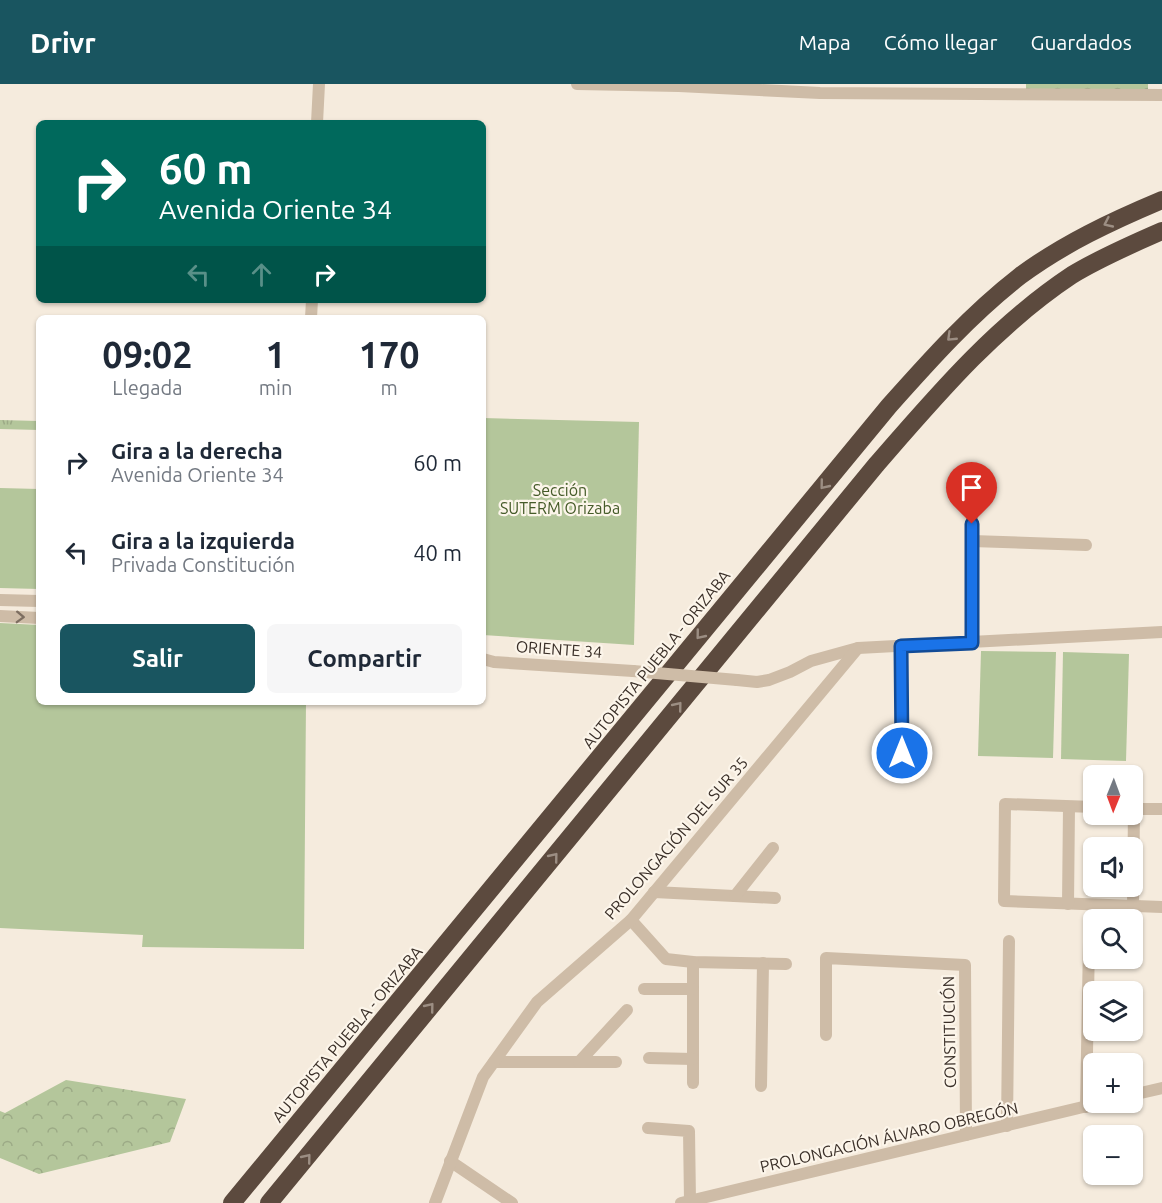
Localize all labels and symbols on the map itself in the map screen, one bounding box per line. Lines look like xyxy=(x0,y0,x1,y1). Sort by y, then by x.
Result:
one-way arrow xyxy=(1104,216,1115,228)
one-way arrow xyxy=(948,330,959,341)
pin xyxy=(946,462,997,524)
one-way arrow xyxy=(820,478,831,489)
park label: Sección SUTERM Orizaba xyxy=(500,481,620,517)
street label: AUTOPISTA PUEBLA - ORIZABA xyxy=(579,566,734,752)
one-way arrow xyxy=(15,610,24,623)
one-way arrow xyxy=(696,628,707,639)
street label: ORIENTE 34 xyxy=(515,637,603,661)
one-way arrow xyxy=(671,702,682,713)
position arrow xyxy=(870,721,934,785)
street label: PROLONGACIÓN DEL SUR 35 xyxy=(600,753,751,923)
north arrow xyxy=(1083,765,1143,825)
one-way arrow xyxy=(547,853,558,864)
street label: AUTOPISTA PUEBLA - ORIZABA xyxy=(268,942,426,1126)
street label: CONSTITUCIÓN xyxy=(938,976,959,1088)
one-way arrow xyxy=(423,1003,434,1014)
street label: PROLONGACIÓN ÁLVARO OBREGÓN xyxy=(758,1097,1020,1175)
one-way arrow xyxy=(299,1154,310,1165)

